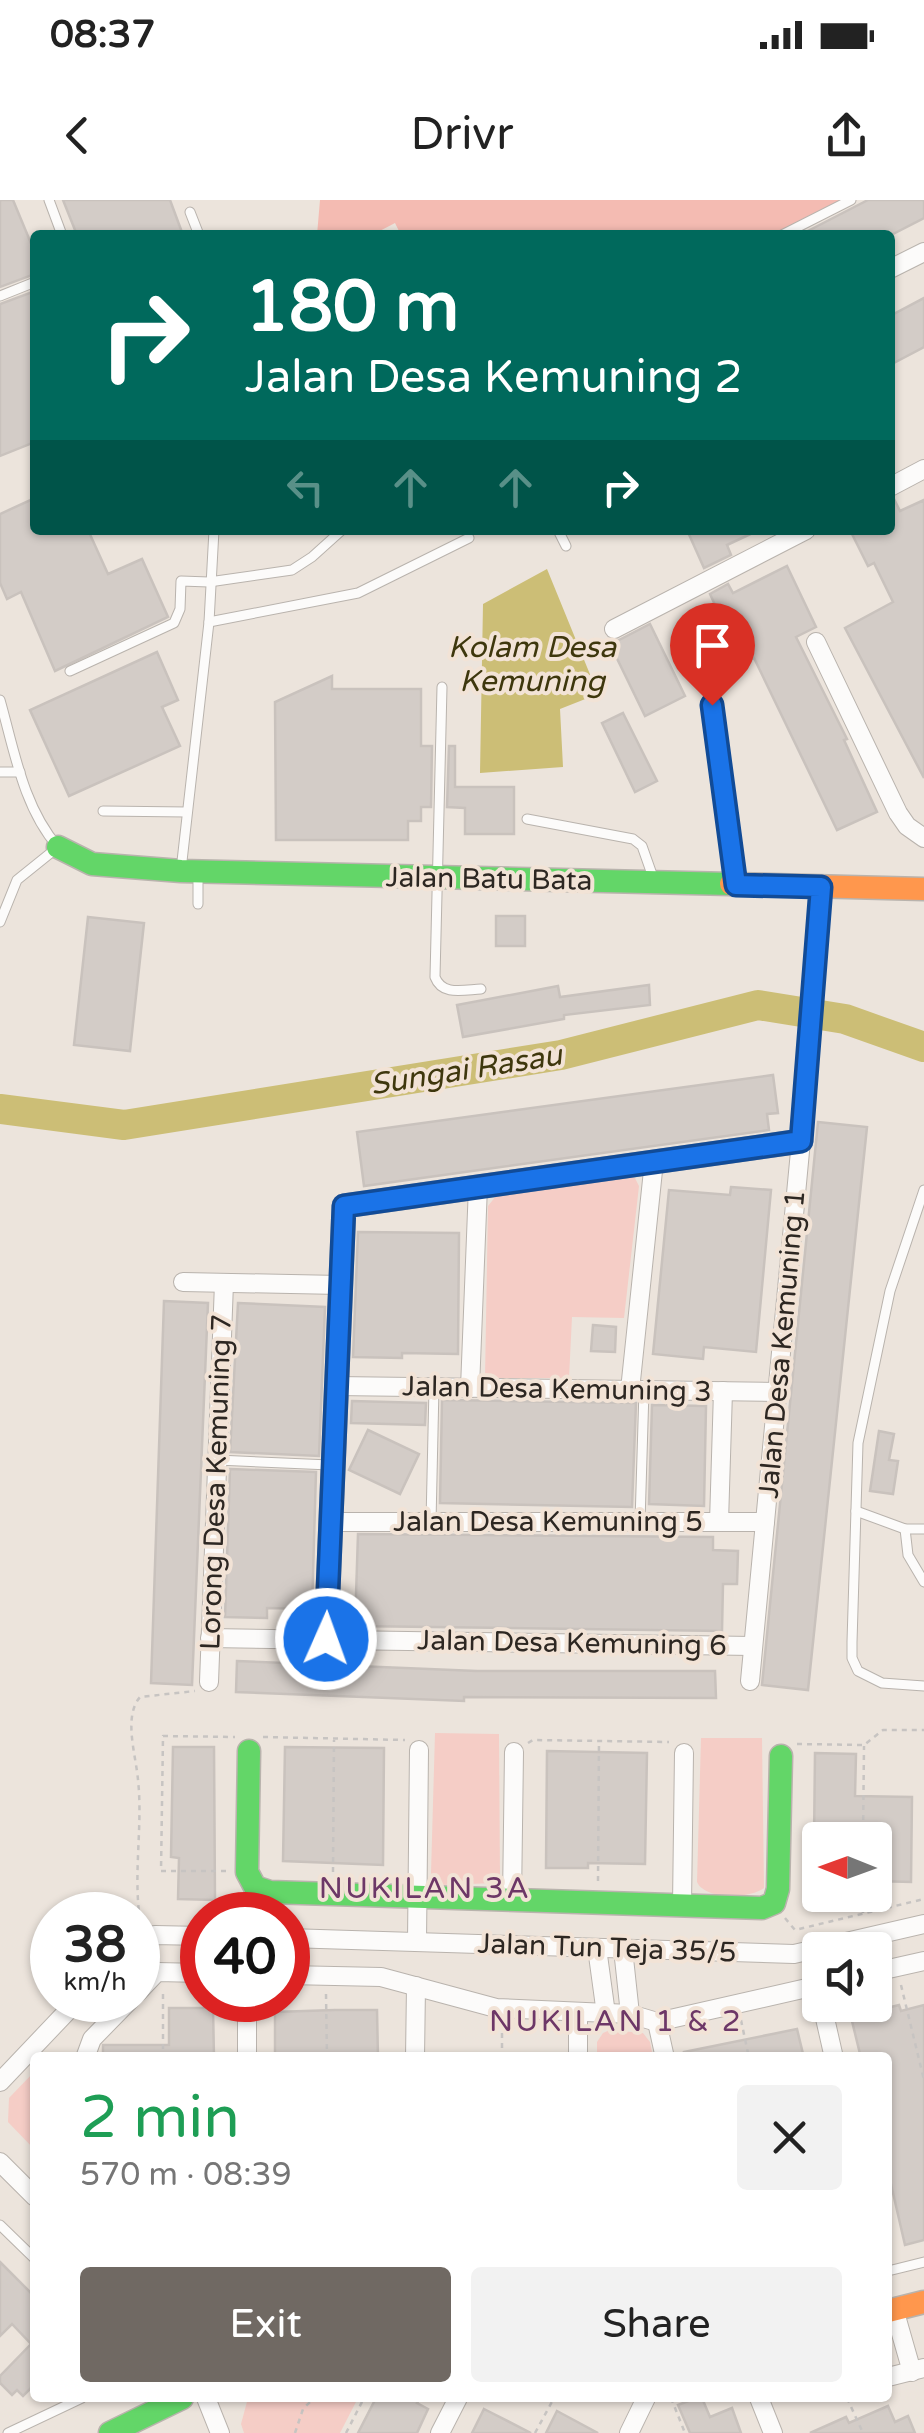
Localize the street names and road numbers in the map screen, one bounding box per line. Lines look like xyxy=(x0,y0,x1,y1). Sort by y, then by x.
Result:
street label: Jalan Batu Bata xyxy=(385,860,593,898)
street label: Jalan Desa Kemuning 1 xyxy=(752,1188,812,1500)
street label: Lorong Desa Kemuning 7 xyxy=(193,1313,239,1651)
street label: Jalan Desa Kemuning 3 xyxy=(402,1369,712,1409)
street label: Jalan Desa Kemuning 5 xyxy=(393,1505,703,1539)
street label: Jalan Desa Kemuning 6 xyxy=(417,1623,727,1663)
street label: Jalan Tun Teja 35/5 xyxy=(477,1926,737,1970)

